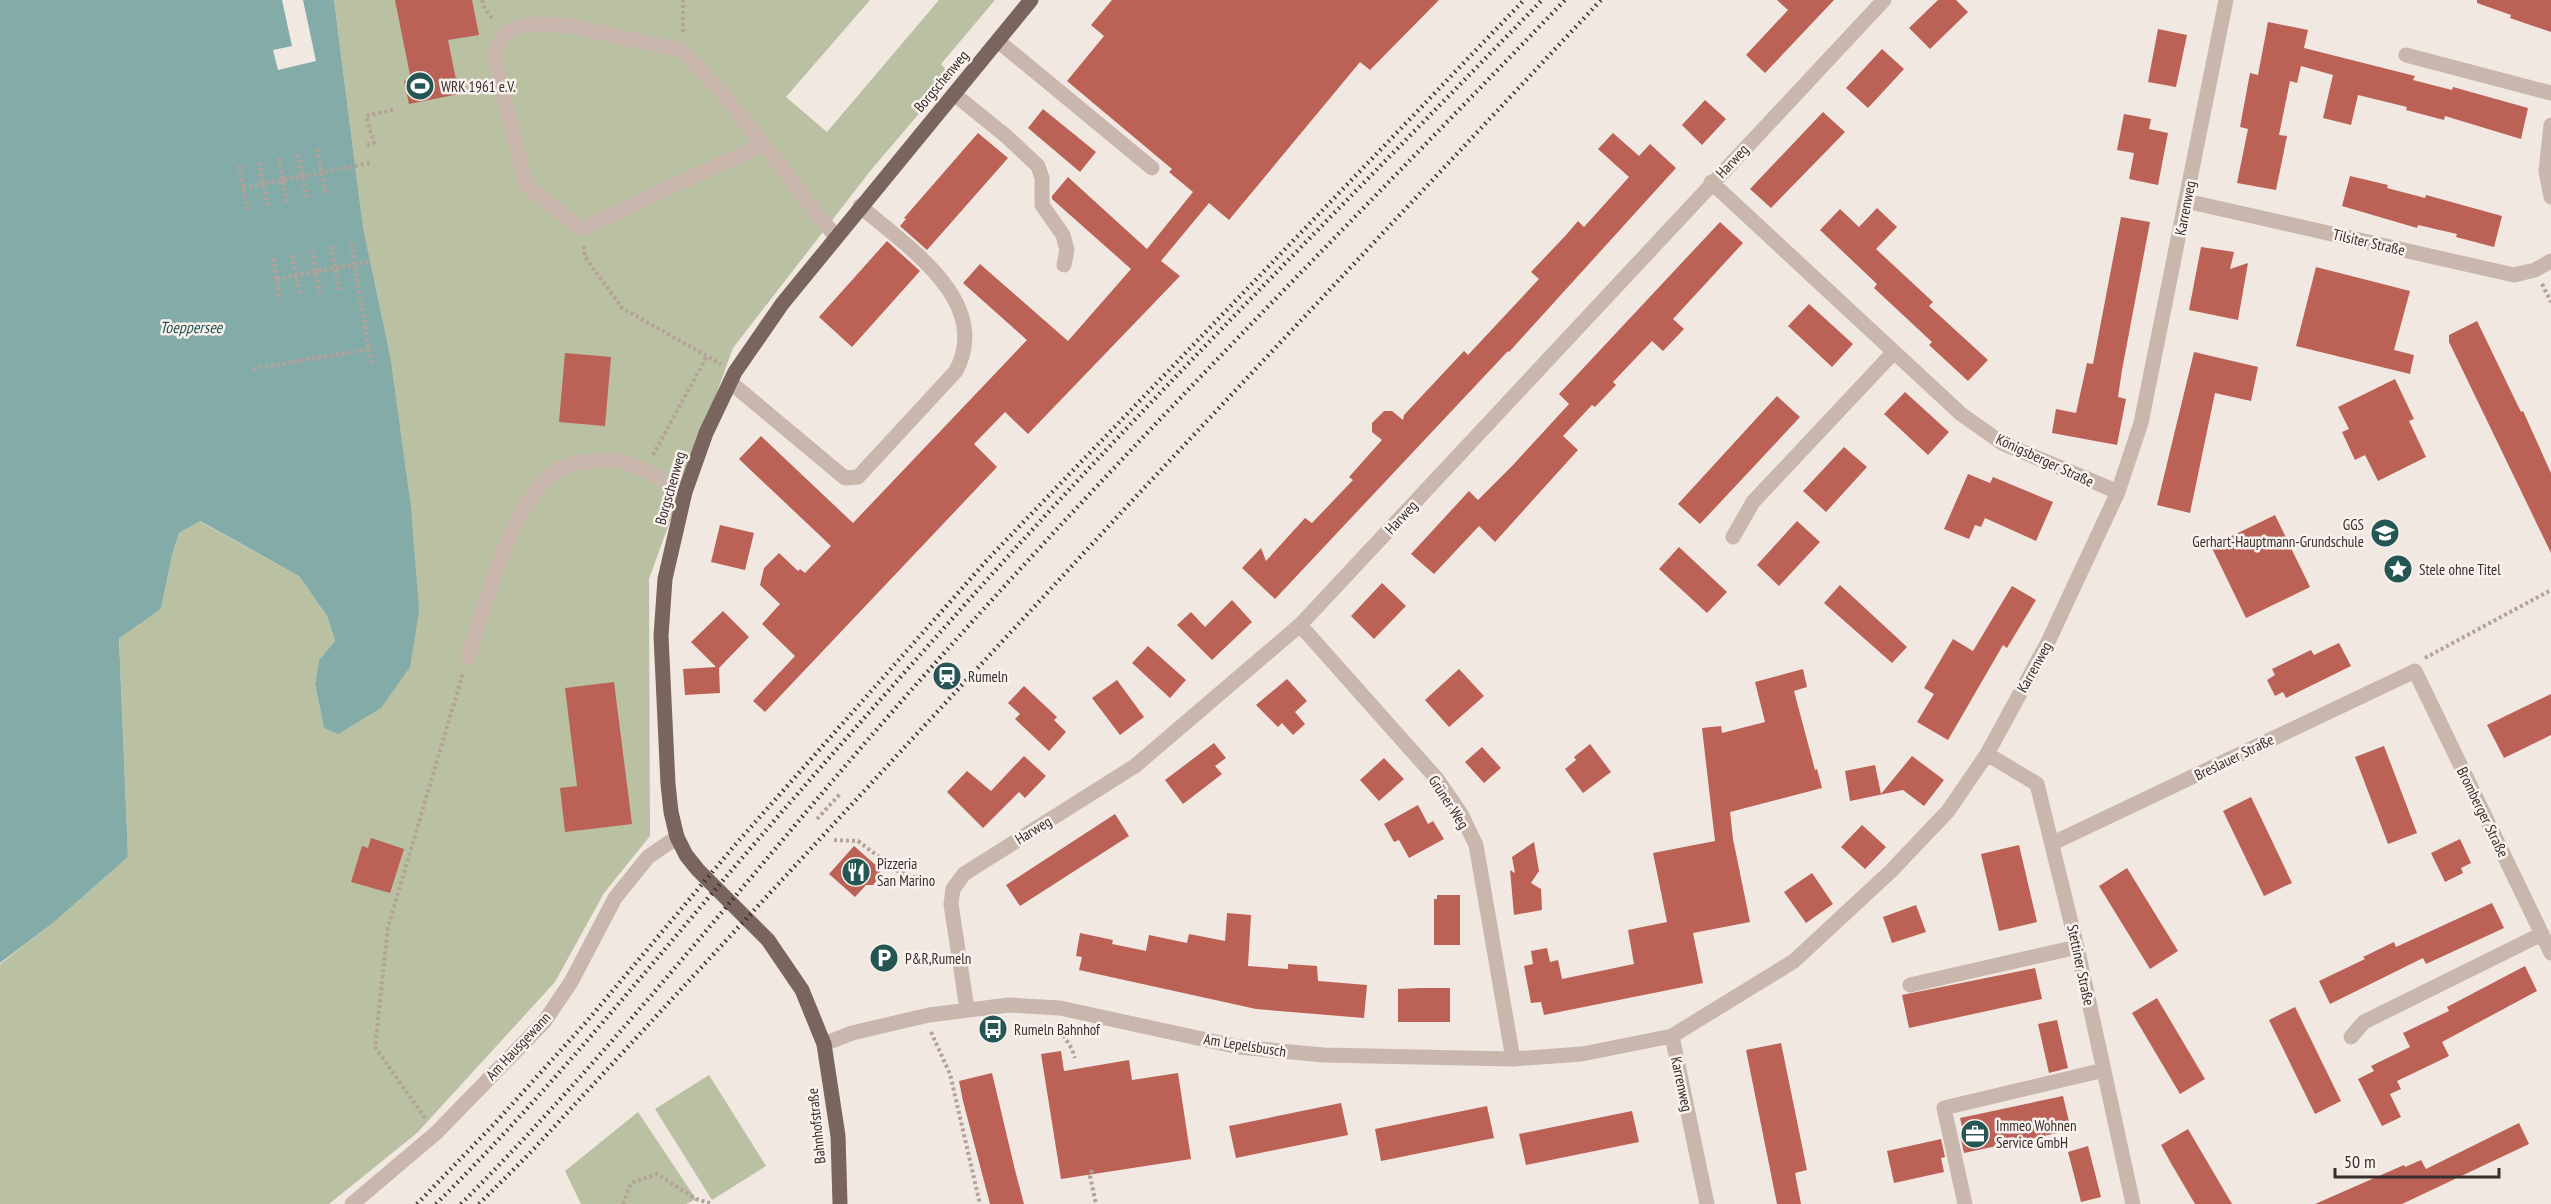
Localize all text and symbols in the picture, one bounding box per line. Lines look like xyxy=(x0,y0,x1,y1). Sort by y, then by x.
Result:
street label: Borgschenweg xyxy=(910,46,972,116)
sports icon: WRK 1961 e.V. xyxy=(404,70,436,102)
place label: WRK 1961 e.V. xyxy=(441,77,516,96)
street label: Harweg xyxy=(1712,140,1752,182)
street label: Karrenweg xyxy=(2170,179,2200,237)
street label: Tilsiter Straße xyxy=(2331,224,2407,260)
water label: Toeppersee xyxy=(160,317,224,337)
street label: Königsberger Straße xyxy=(1993,429,2097,491)
street label: Borgschenweg xyxy=(651,449,689,527)
street label: Harweg xyxy=(1381,496,1421,538)
place label: GGS Gerhart-Hauptmann-Grundschule xyxy=(2192,515,2364,551)
school or university icon: GGS Gerhart-Hauptmann-Grundschule xyxy=(2369,517,2401,549)
place icon: Stele ohne Titel xyxy=(2382,553,2414,585)
place label: Stele ohne Titel xyxy=(2419,560,2501,579)
street label: Karrenweg xyxy=(2012,638,2056,696)
station icon: Rumeln xyxy=(931,660,963,692)
place label: Rumeln xyxy=(968,667,1008,686)
street label: Breslauer Straße xyxy=(2191,730,2277,784)
street label: Bromberger Straße xyxy=(2453,764,2513,860)
street label: Grüner Weg xyxy=(1425,772,1473,832)
street label: Harweg xyxy=(1011,811,1055,849)
place label: Pizzeria San Marino xyxy=(877,854,935,890)
restaurant icon: Pizzeria San Marino xyxy=(840,856,872,888)
street label: Stettiner Straße xyxy=(2063,923,2099,1007)
parking icon: P&R,Rumeln xyxy=(868,942,900,974)
place label: P&R,Rumeln xyxy=(905,949,971,968)
street label: Am Hausgewann xyxy=(482,1008,554,1084)
bus stop icon: Rumeln Bahnhof xyxy=(977,1013,1009,1045)
place label: Rumeln Bahnhof xyxy=(1014,1020,1101,1039)
street label: Am Lepelsbusch xyxy=(1202,1029,1288,1061)
street label: Karrenweg xyxy=(1667,1055,1697,1113)
street label: Bahnhofstraße xyxy=(803,1087,829,1165)
place label: Immeo Wohnen Service GmbH xyxy=(1996,1116,2077,1152)
office icon: Immeo Wohnen Service GmbH xyxy=(1959,1118,1991,1150)
scale bar xyxy=(2335,1141,2498,1179)
text: 50 m xyxy=(2344,1150,2376,1173)

